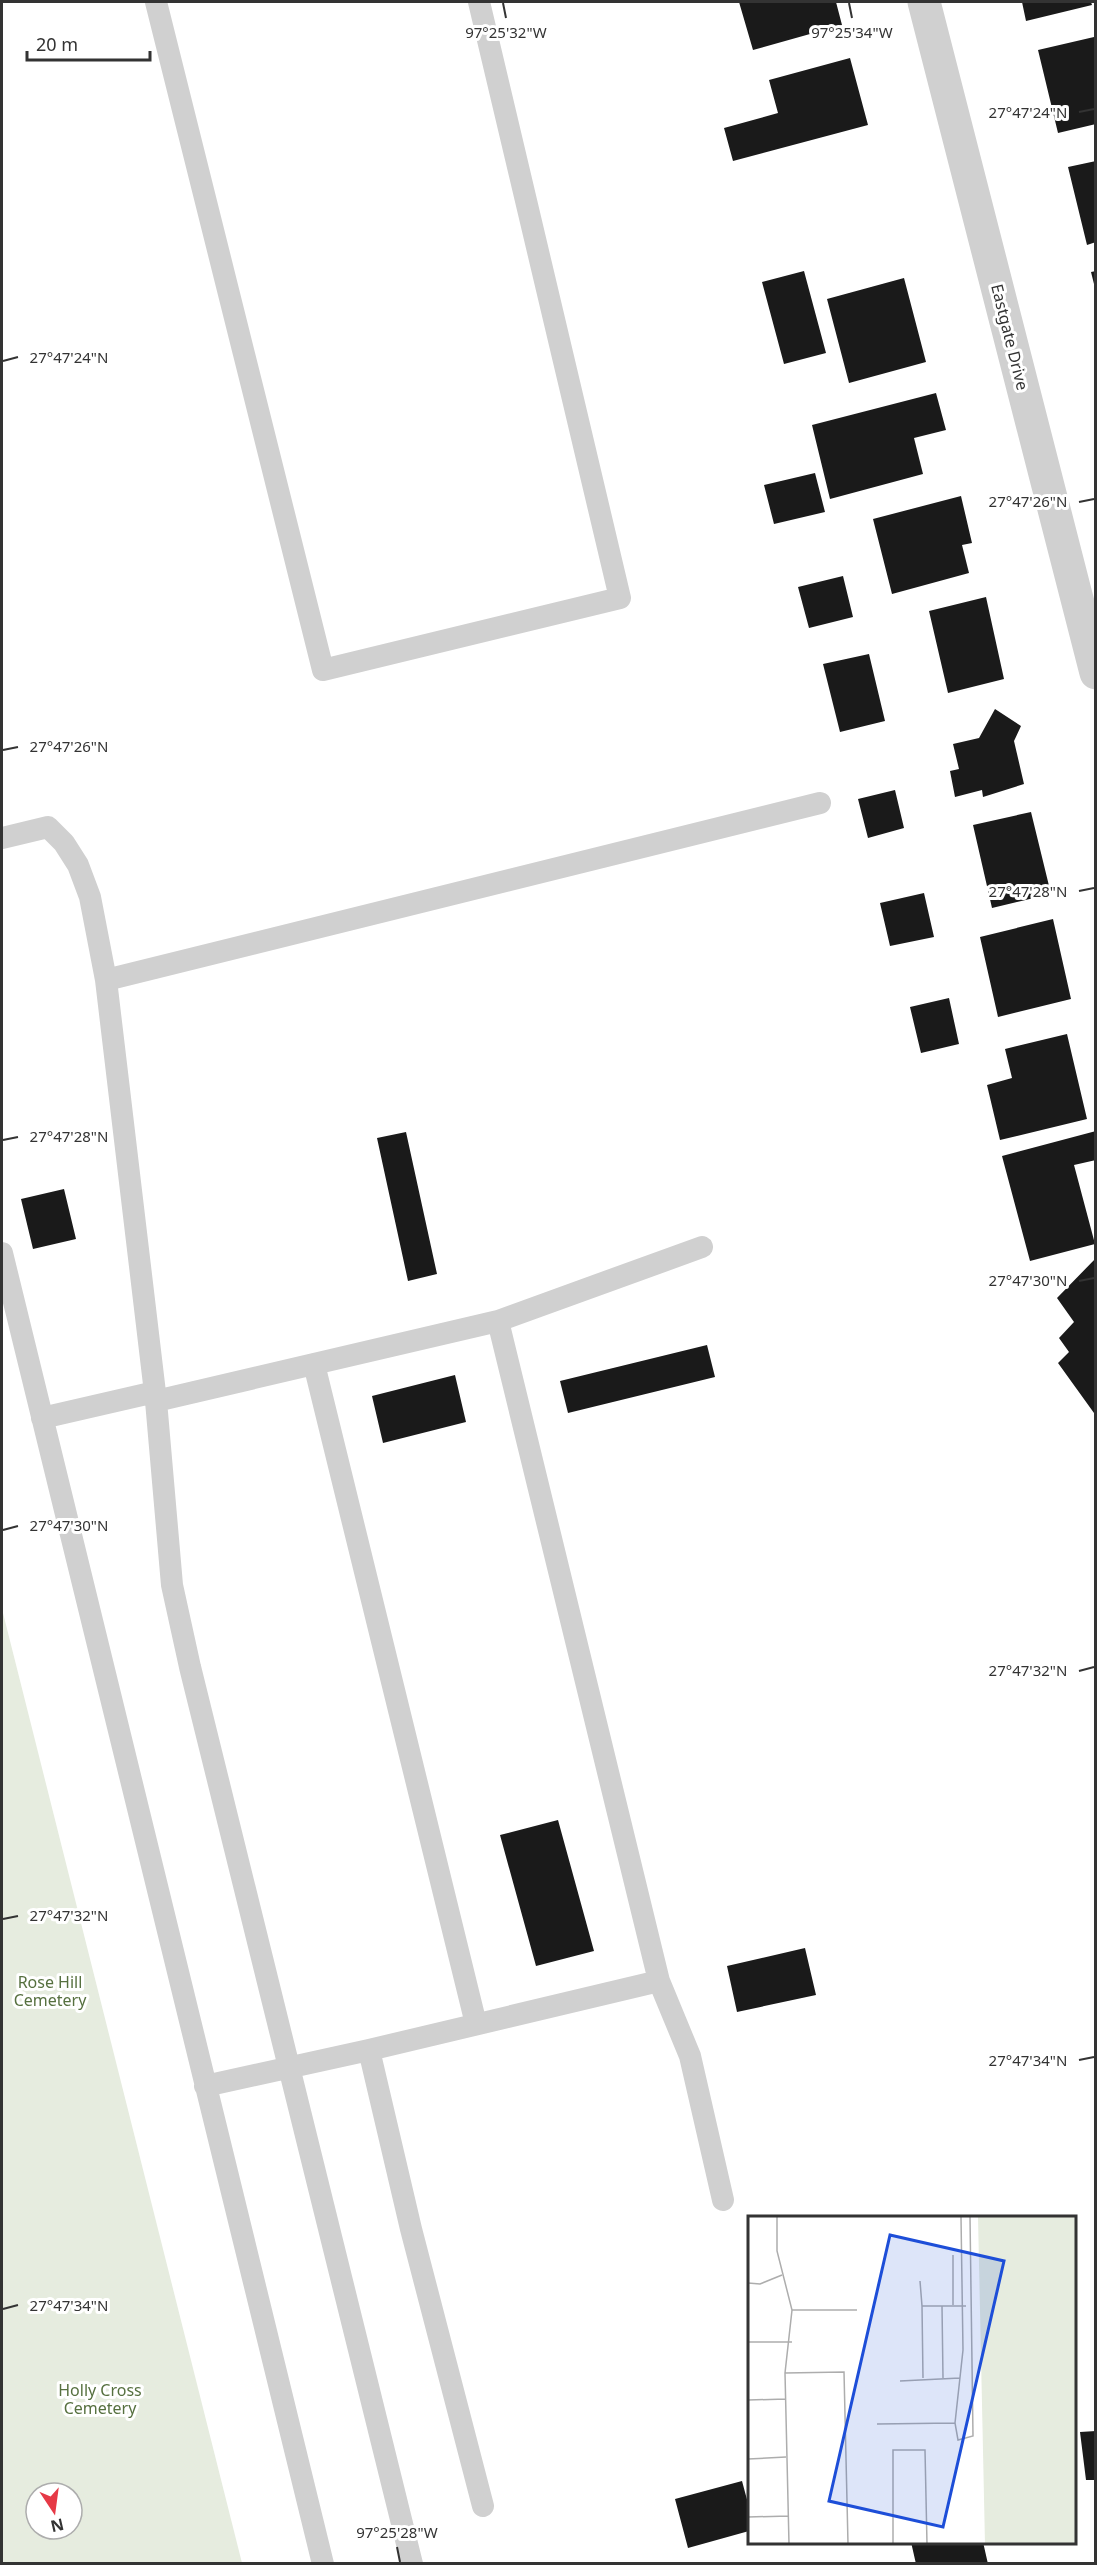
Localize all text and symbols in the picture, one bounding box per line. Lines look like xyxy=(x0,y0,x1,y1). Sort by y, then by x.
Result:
text: 97°25'32"W xyxy=(465,22,547,42)
text: 97°25'34"W xyxy=(811,22,893,42)
scale bar xyxy=(27,24,150,62)
text: 20 m xyxy=(36,32,78,56)
text: 27°47'24"N xyxy=(989,102,1067,122)
street label: Eastgate Drive xyxy=(986,282,1034,392)
text: 27°47'24"N xyxy=(30,347,108,367)
text: 27°47'26"N xyxy=(989,491,1067,511)
text: 27°47'26"N xyxy=(30,736,108,756)
text: 27°47'28"N xyxy=(989,881,1067,901)
text: 27°47'28"N xyxy=(30,1126,108,1146)
text: 27°47'30"N xyxy=(989,1270,1067,1290)
text: 27°47'30"N xyxy=(30,1515,108,1535)
text: 27°47'32"N xyxy=(989,1660,1067,1680)
text: 27°47'32"N xyxy=(30,1905,108,1925)
park label: Rose Hill Cemetery xyxy=(14,1971,87,2011)
text: 27°47'34"N xyxy=(989,2050,1067,2070)
inset map xyxy=(748,2216,1076,2544)
text: 27°47'34"N xyxy=(30,2295,108,2315)
park label: Holly Cross Cemetery xyxy=(58,2379,142,2419)
north arrow xyxy=(24,2481,84,2541)
text: N xyxy=(49,2513,66,2538)
text: 97°25'28"W xyxy=(356,2522,438,2542)

